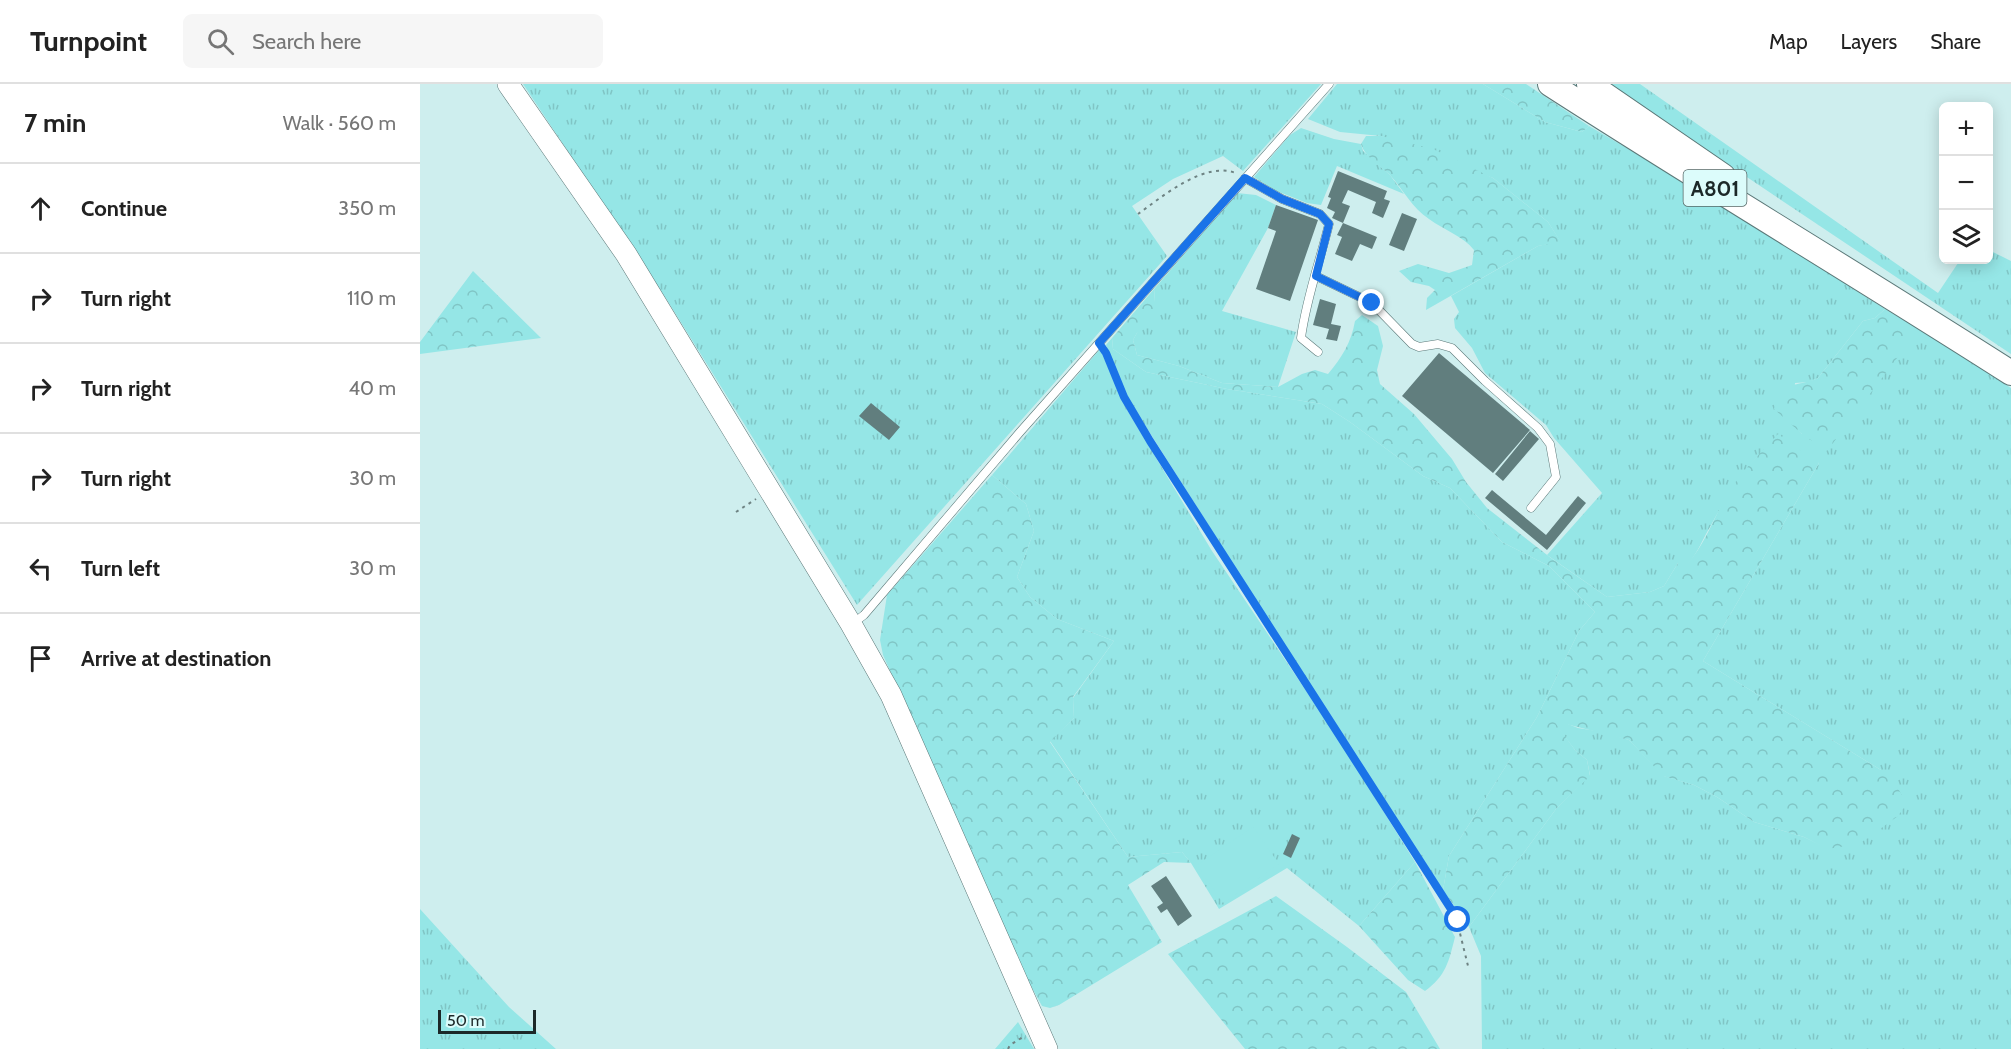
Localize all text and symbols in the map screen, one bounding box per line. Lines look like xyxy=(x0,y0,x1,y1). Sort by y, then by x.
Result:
search box xyxy=(183,14,603,68)
text: Turnpoint xyxy=(30,24,147,58)
icon: search xyxy=(204,25,237,58)
text: Search here xyxy=(252,28,361,55)
text: Map xyxy=(1769,29,1808,54)
text: Layers xyxy=(1841,29,1897,54)
text: Share xyxy=(1930,29,1981,54)
map controls xyxy=(1939,102,1993,264)
button: + xyxy=(1939,102,1993,156)
text: 7 min xyxy=(24,107,86,139)
text: Walk · 560 m xyxy=(283,111,396,135)
button: − xyxy=(1939,156,1993,210)
road number: A801 xyxy=(1684,170,1746,206)
icon: ahead xyxy=(24,192,57,225)
text: Continue xyxy=(81,195,167,222)
text: 350 m xyxy=(338,196,396,220)
button: layers xyxy=(1939,210,1993,264)
icon: right xyxy=(24,282,57,315)
text: Turn right xyxy=(81,285,171,312)
text: 110 m xyxy=(347,286,396,310)
route end xyxy=(1358,289,1384,315)
icon: right xyxy=(24,372,57,405)
text: Turn right xyxy=(81,375,171,402)
text: 40 m xyxy=(348,376,396,400)
icon: right xyxy=(24,462,57,495)
text: Turn right xyxy=(81,465,171,492)
text: 30 m xyxy=(349,466,396,490)
icon: left xyxy=(24,552,57,585)
text: Turn left xyxy=(81,555,160,582)
text: 30 m xyxy=(349,556,396,580)
icon: arrive xyxy=(24,642,57,675)
text: Arrive at destination xyxy=(81,645,271,672)
route start xyxy=(1444,906,1470,932)
scale bar xyxy=(438,1007,536,1034)
text: 50 m xyxy=(447,1011,484,1030)

